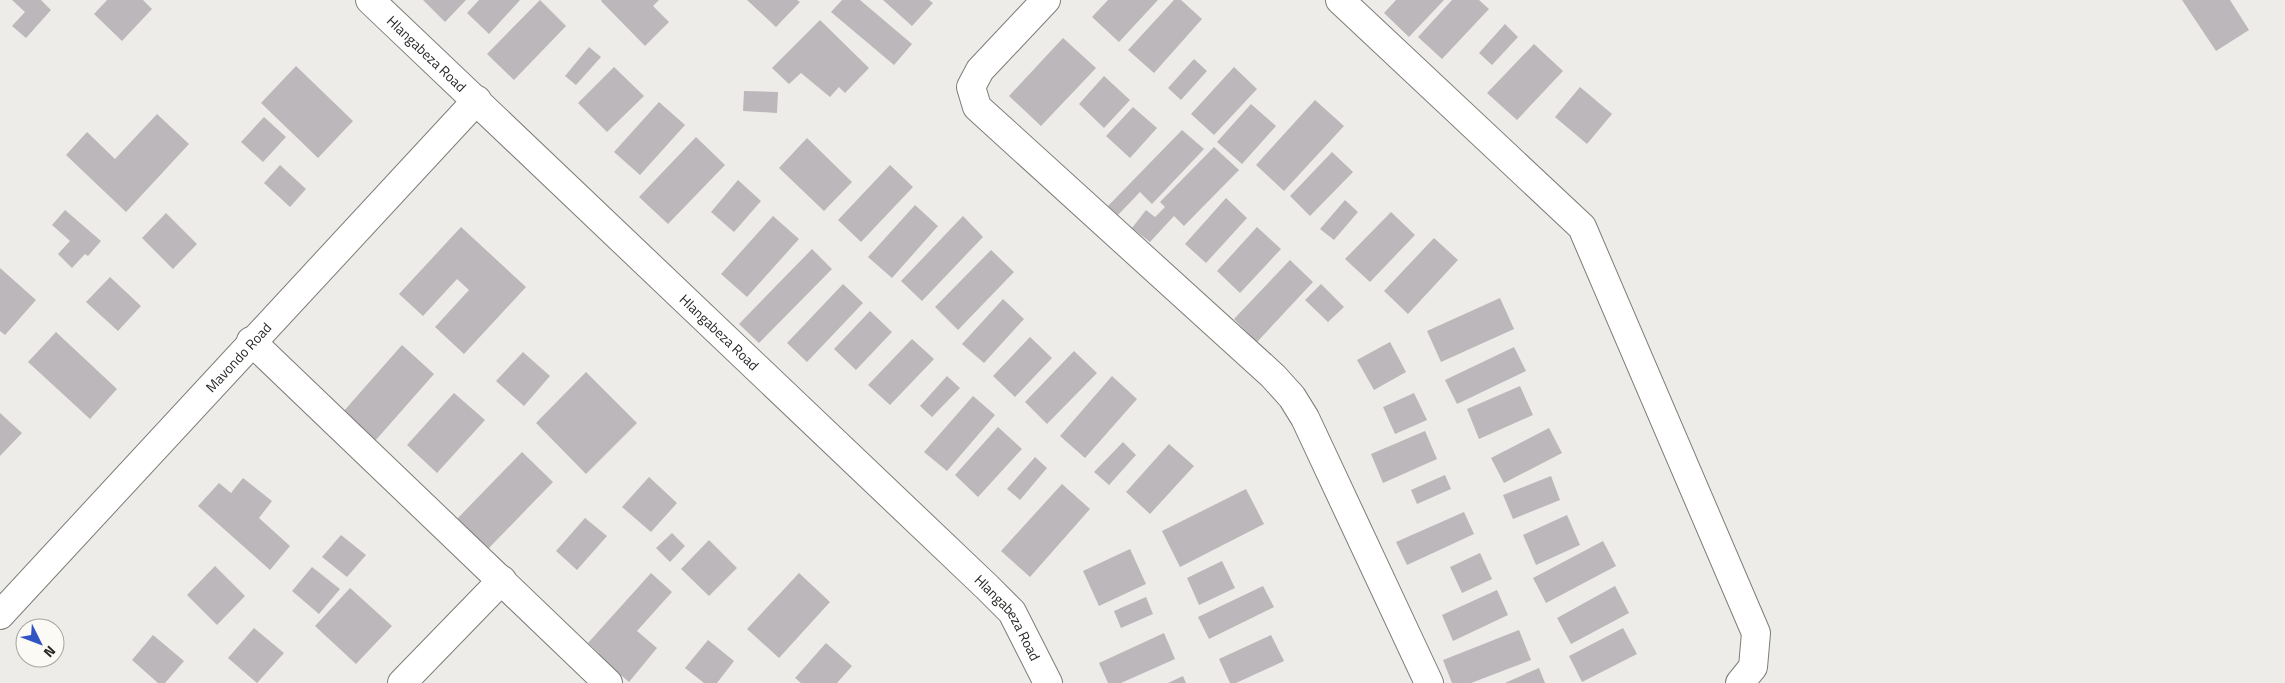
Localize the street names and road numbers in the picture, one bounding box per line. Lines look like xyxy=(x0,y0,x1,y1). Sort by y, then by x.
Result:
street label: Hlangabeza Road xyxy=(382,10,471,96)
street label: Hlangabeza Road xyxy=(675,289,764,375)
street label: Mavondo Road xyxy=(200,318,276,397)
street label: Hlangabeza Road xyxy=(970,569,1046,664)

